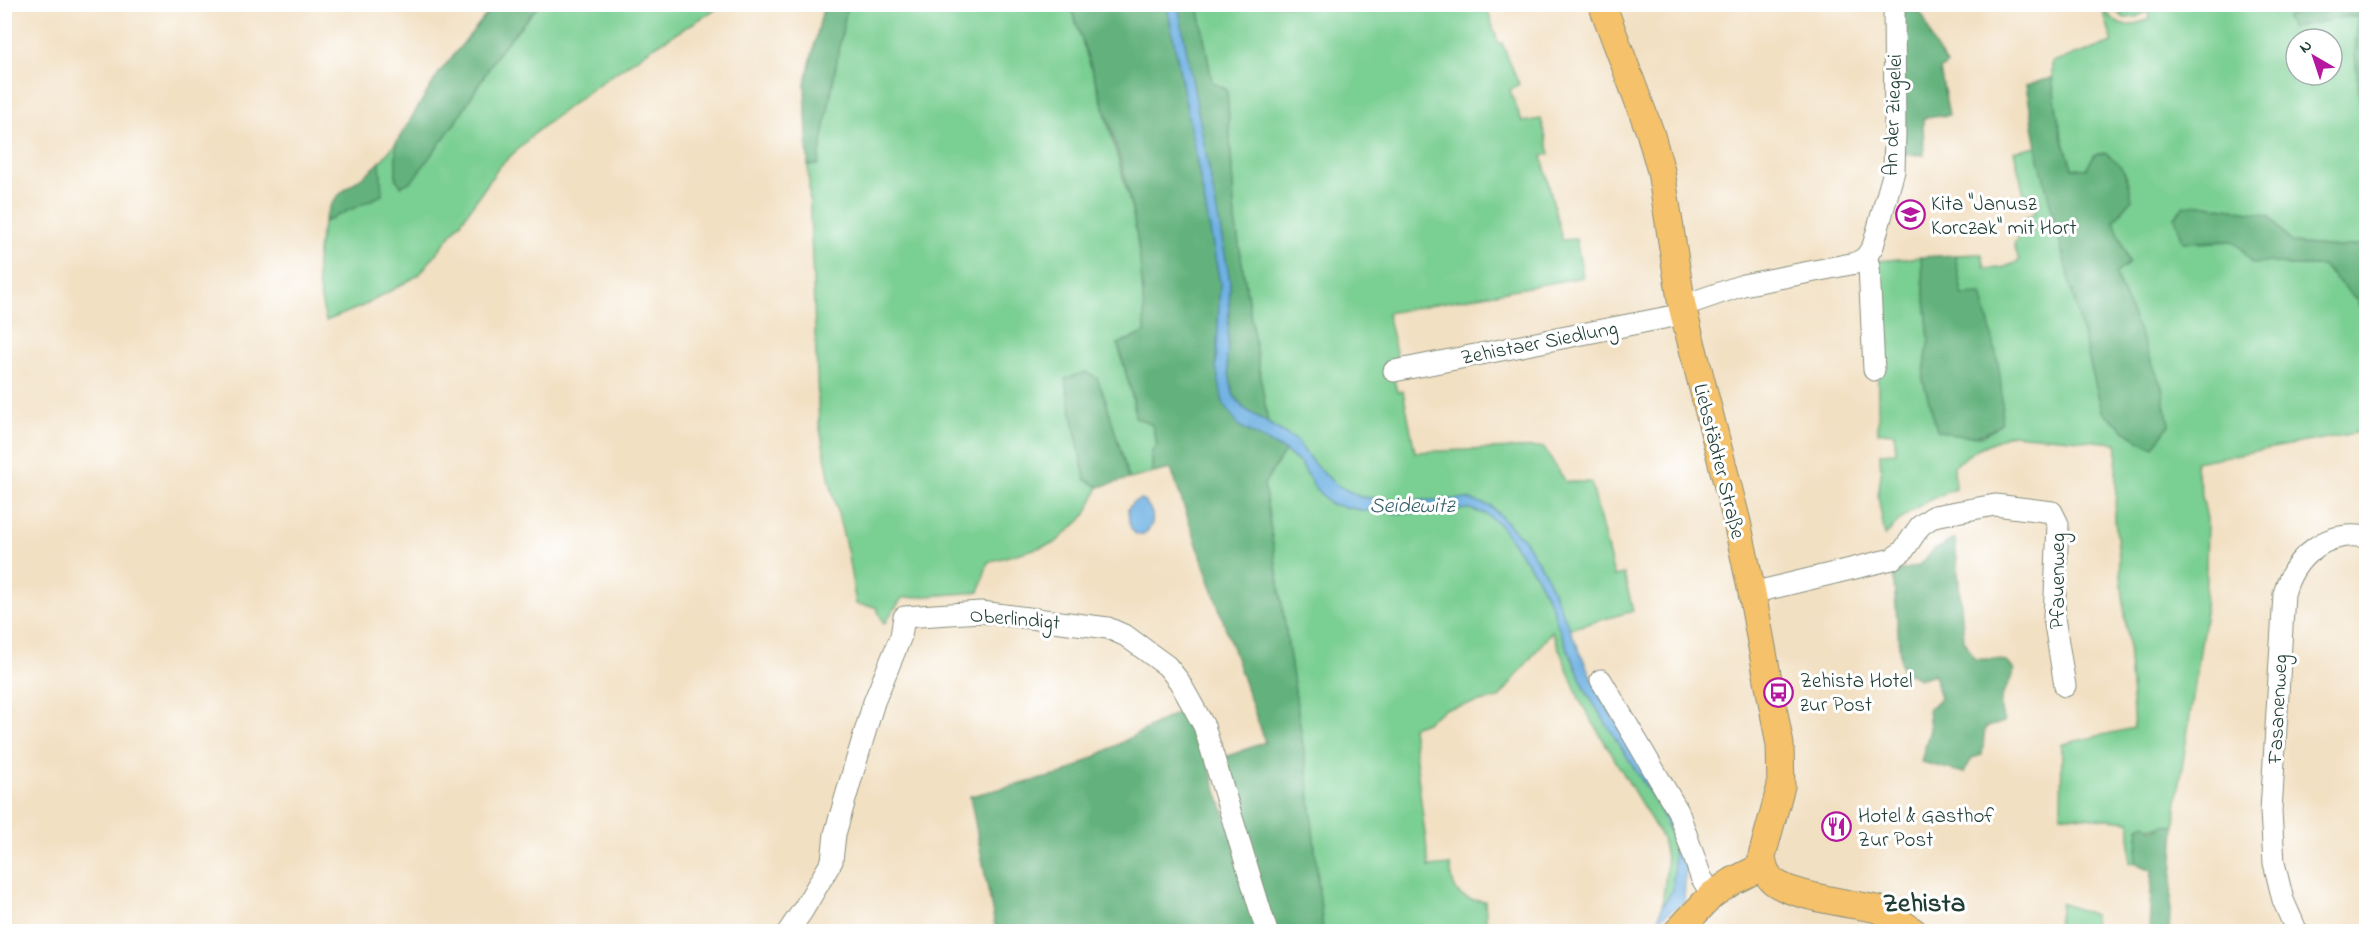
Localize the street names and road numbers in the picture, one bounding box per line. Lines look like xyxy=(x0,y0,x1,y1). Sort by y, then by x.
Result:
street label: An der Ziegelei xyxy=(1877,53,1913,177)
street label: Zehistaer Siedlung xyxy=(1458,314,1621,376)
street label: Liebstädter Straße xyxy=(1684,381,1752,543)
street label: Pfauenweg xyxy=(2044,533,2076,629)
street label: Oberlindigt xyxy=(968,601,1061,641)
street label: Fasanenweg xyxy=(2261,654,2299,766)

